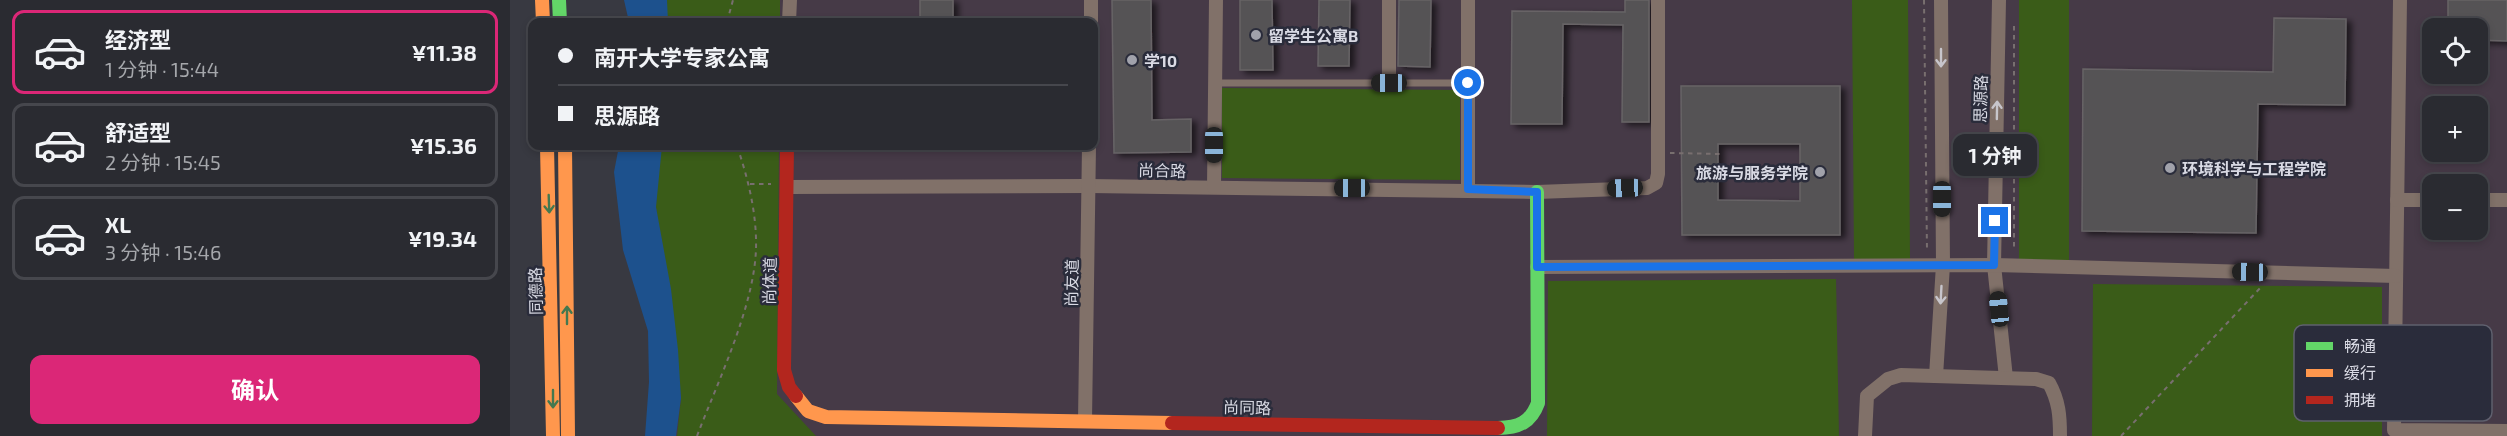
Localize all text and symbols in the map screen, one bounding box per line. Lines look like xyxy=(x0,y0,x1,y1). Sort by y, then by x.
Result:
map controls xyxy=(2422,18,2488,240)
button: locate xyxy=(2422,18,2488,84)
icon: car xyxy=(33,25,87,79)
text: 经济型 xyxy=(105,26,171,52)
place label: 留学生公寓B xyxy=(1268,26,1358,45)
marker: 留学生公寓B xyxy=(1249,28,1263,42)
text: ¥11.38 xyxy=(412,39,477,65)
text: 南开大学专家公寓 xyxy=(594,44,770,70)
one-way arrow xyxy=(1935,48,1947,68)
place label: 学10 xyxy=(1144,51,1177,70)
marker: 学10 xyxy=(1125,53,1139,67)
text: 1 分钟 · 15:44 xyxy=(105,57,219,81)
route start xyxy=(1454,69,1481,96)
car xyxy=(1371,74,1407,92)
street label: 思源路 xyxy=(1970,75,1990,123)
button: + xyxy=(2422,96,2488,162)
one-way arrow xyxy=(1991,101,2003,121)
text: 思源路 xyxy=(594,102,660,128)
icon: car xyxy=(33,118,87,172)
text: 舒适型 xyxy=(105,119,171,145)
car xyxy=(1205,127,1223,163)
text: ¥15.36 xyxy=(410,132,477,158)
callout: 1 分钟 xyxy=(1953,134,2037,176)
text: 1 分钟 xyxy=(1969,143,2021,167)
text: 2 分钟 · 15:45 xyxy=(105,150,221,174)
place label: 环境科学与工程学院 xyxy=(2182,159,2326,178)
street label: 尚合路 xyxy=(1138,160,1186,180)
marker: 环境科学与工程学院 xyxy=(2163,161,2177,175)
place label: 旅游与服务学院 xyxy=(1696,163,1808,182)
marker: 旅游与服务学院 xyxy=(1813,165,1827,179)
button: − xyxy=(2422,174,2488,240)
car xyxy=(1607,178,1643,198)
car xyxy=(1334,179,1370,197)
car xyxy=(1933,181,1951,217)
one-way arrow xyxy=(543,193,555,213)
route end xyxy=(1981,207,2008,234)
icon: car xyxy=(33,211,87,265)
text: XL xyxy=(105,211,131,237)
text: ¥19.34 xyxy=(408,225,477,251)
text: 3 分钟 · 15:46 xyxy=(105,240,221,264)
street label: 尚体道 xyxy=(759,257,779,305)
street label: 尚友道 xyxy=(1061,259,1081,307)
car xyxy=(2232,263,2268,281)
street label: 同德路 xyxy=(525,267,545,315)
one-way arrow xyxy=(1935,285,1946,305)
car xyxy=(1988,290,2010,328)
one-way arrow xyxy=(561,305,573,325)
legend xyxy=(2294,325,2492,421)
text: 畅通 xyxy=(2344,336,2376,355)
button: 确认 xyxy=(30,355,480,424)
text: 缓行 xyxy=(2344,363,2376,382)
one-way arrow xyxy=(547,388,559,408)
text: 拥堵 xyxy=(2344,390,2376,409)
street label: 尚同路 xyxy=(1223,397,1271,417)

